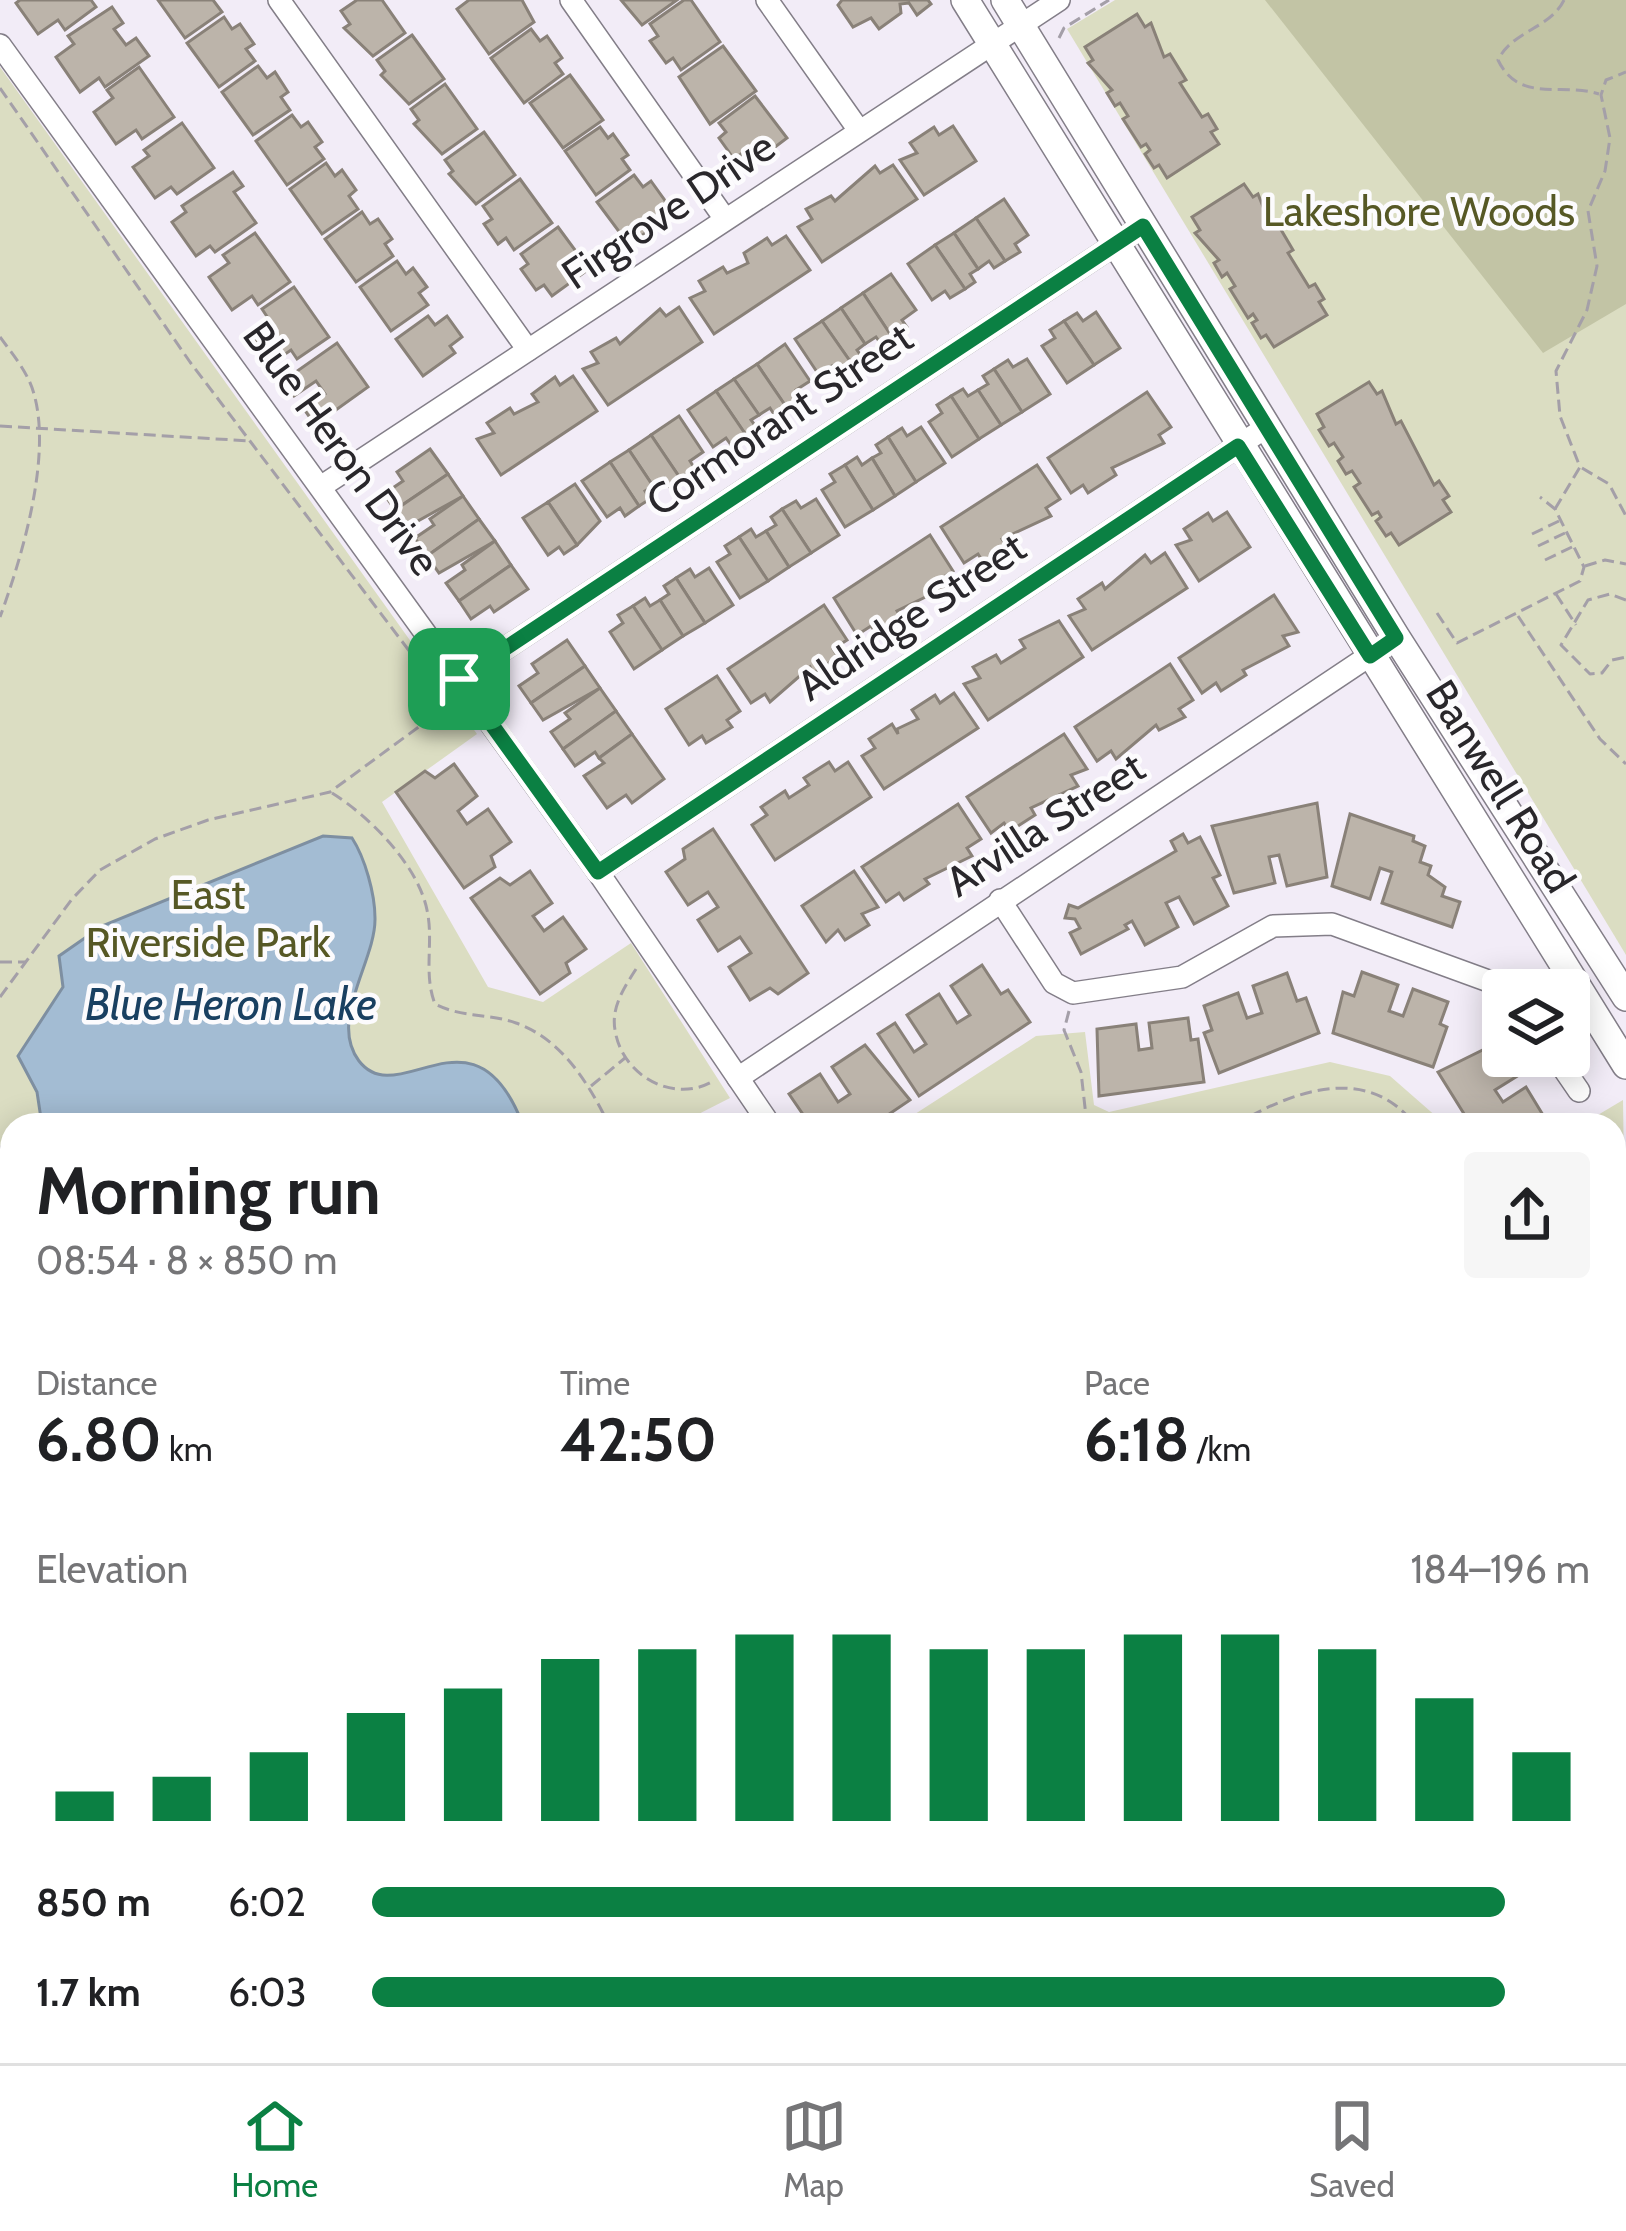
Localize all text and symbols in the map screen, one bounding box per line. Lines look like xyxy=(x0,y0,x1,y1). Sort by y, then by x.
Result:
street label: Firgrove Drive xyxy=(552,120,784,300)
park label: Lakeshore Woods xyxy=(1263,185,1575,237)
street label: Blue Heron Drive xyxy=(232,311,452,585)
street label: Cormorant Street xyxy=(636,311,922,527)
street label: Aldridge Street xyxy=(787,521,1035,711)
pin xyxy=(408,628,510,730)
icon: arrive xyxy=(426,646,492,712)
street label: Banwell Road xyxy=(1415,670,1587,902)
street label: Arvilla Street xyxy=(936,741,1154,907)
park label: East Riverside Park xyxy=(85,868,331,968)
map controls xyxy=(1482,969,1590,1077)
button: layers xyxy=(1482,969,1590,1077)
water label: Blue Heron Lake xyxy=(85,977,377,1031)
text: Morning run xyxy=(36,1150,381,1231)
button: share xyxy=(1464,1152,1590,1278)
text: 08:54 · 8 × 850 m xyxy=(36,1236,337,1284)
text: Distance xyxy=(36,1363,157,1403)
text: Time xyxy=(560,1363,630,1403)
text: Pace xyxy=(1084,1363,1150,1403)
text: 6.80 xyxy=(36,1403,162,1476)
text: 42:50 xyxy=(560,1403,717,1476)
text: 6:18 xyxy=(1084,1403,1189,1476)
text: km xyxy=(162,1429,213,1469)
text: /km xyxy=(1189,1429,1251,1469)
text: Elevation xyxy=(36,1545,188,1593)
text: 184–196 m xyxy=(1410,1545,1590,1593)
text: 850 m xyxy=(36,1878,151,1926)
text: 6:02 xyxy=(228,1878,306,1926)
text: 1.7 km xyxy=(36,1968,141,2016)
text: 6:03 xyxy=(228,1968,307,2016)
tab: Home xyxy=(231,2093,318,2205)
tab: Map xyxy=(781,2093,847,2205)
tab: Saved xyxy=(1309,2093,1395,2205)

